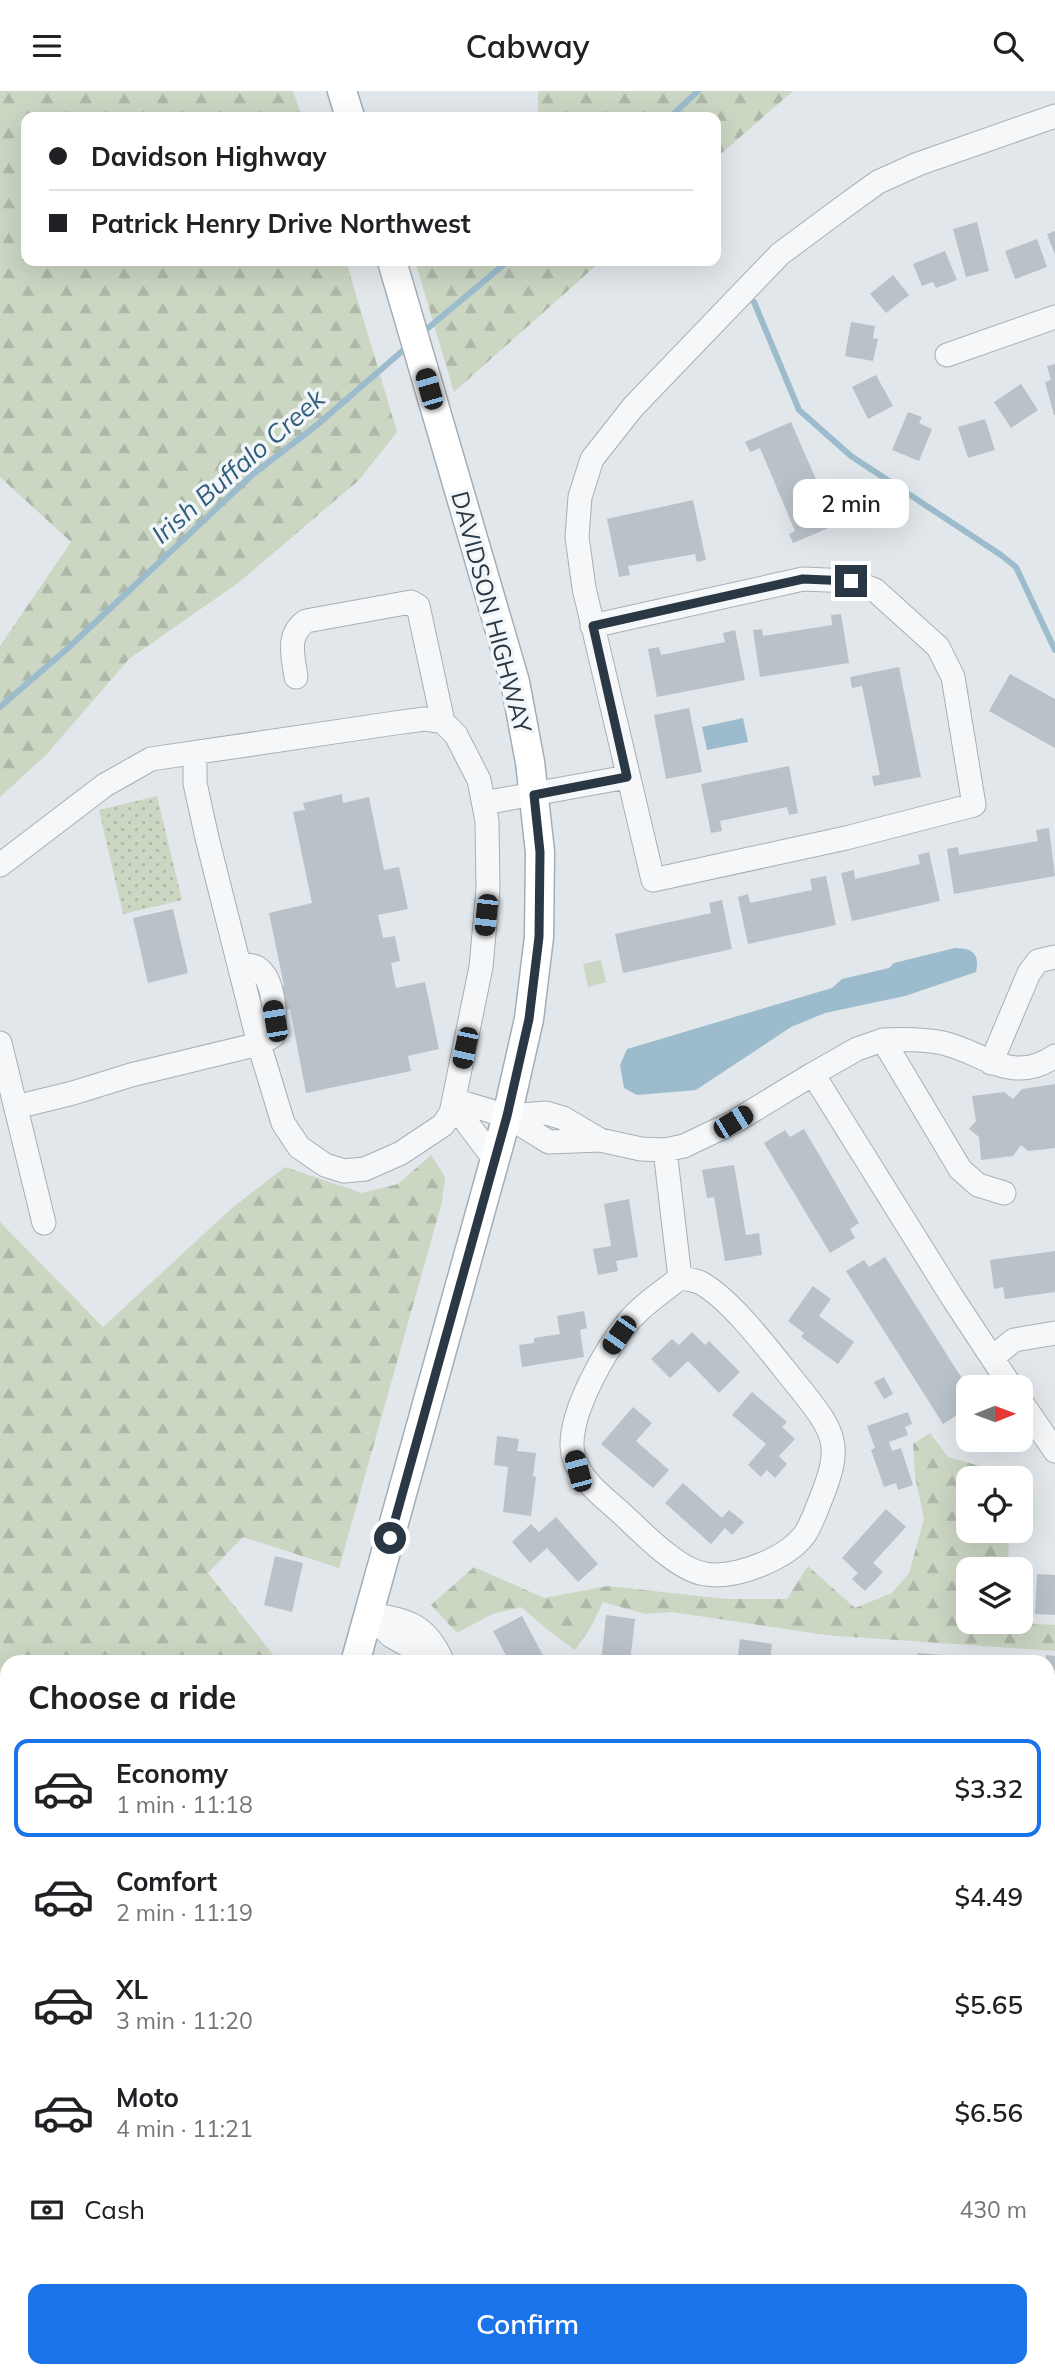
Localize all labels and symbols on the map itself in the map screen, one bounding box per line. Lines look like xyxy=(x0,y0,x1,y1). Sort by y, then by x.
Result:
car xyxy=(414,366,445,412)
water label: Irish Buffalo Creek xyxy=(144,381,332,550)
callout: 2 min xyxy=(793,479,909,529)
street label: DAVIDSON HIGHWAY xyxy=(445,488,539,737)
route end xyxy=(835,565,867,597)
car xyxy=(474,893,499,937)
car xyxy=(262,998,289,1044)
car xyxy=(451,1025,480,1071)
car xyxy=(710,1102,757,1142)
car xyxy=(599,1312,640,1358)
north arrow xyxy=(956,1375,1032,1453)
car xyxy=(563,1448,594,1494)
route start xyxy=(374,1522,406,1554)

